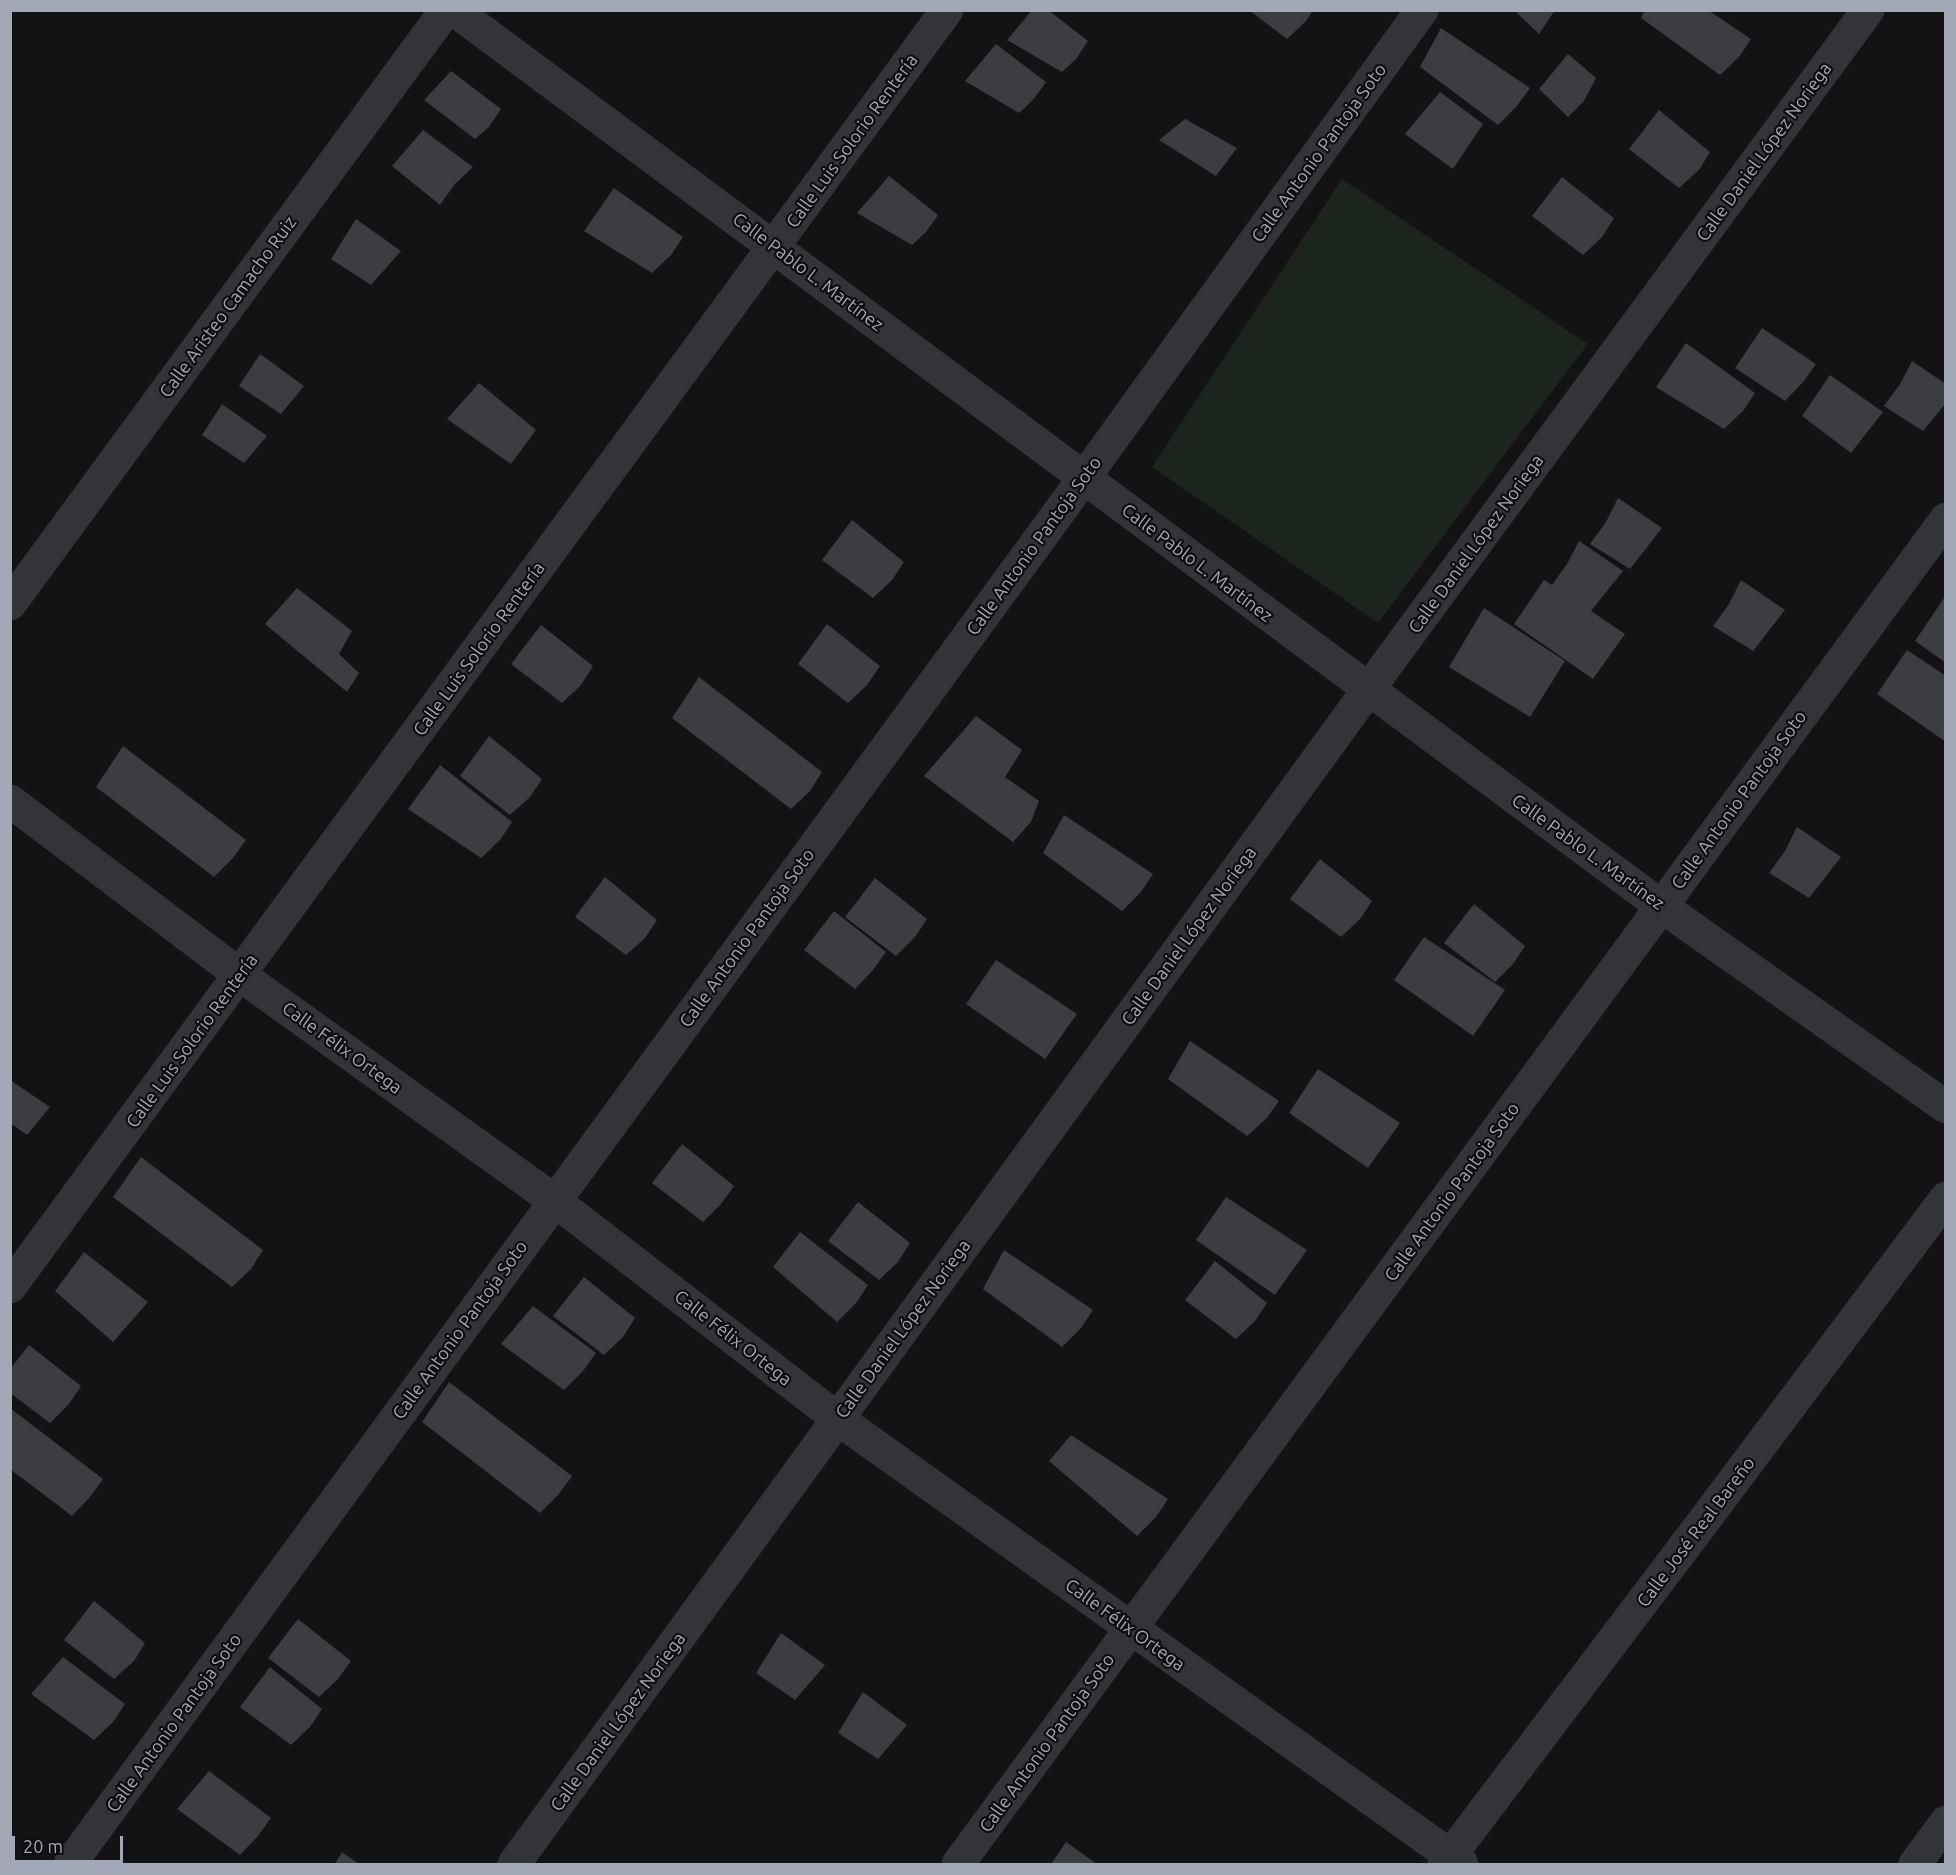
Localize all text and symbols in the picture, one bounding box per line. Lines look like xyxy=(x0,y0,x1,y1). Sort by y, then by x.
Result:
street label: Calle Luis Solorio Rentería xyxy=(782,50,922,232)
street label: Calle Daniel López Noriega xyxy=(1692,58,1836,246)
street label: Calle Antonio Pantoja Soto xyxy=(1247,59,1391,247)
street label: Calle Pablo L. Martínez xyxy=(728,208,888,336)
street label: Calle Aristeo Camacho Ruiz xyxy=(155,212,301,402)
street label: Calle Daniel López Noriega xyxy=(1404,450,1548,638)
street label: Calle Antonio Pantoja Soto xyxy=(962,452,1106,640)
street label: Calle Pablo L. Martínez xyxy=(1117,499,1277,627)
street label: Calle Luis Solorio Rentería xyxy=(409,558,549,740)
street label: Calle Antonio Pantoja Soto xyxy=(1667,706,1811,894)
street label: Calle Pablo L. Martínez xyxy=(1507,789,1669,915)
street label: Calle Daniel López Noriega xyxy=(1117,842,1261,1030)
street label: Calle Antonio Pantoja Soto xyxy=(675,844,819,1032)
street label: Calle Luis Solorio Rentería xyxy=(122,950,262,1132)
street label: Calle Félix Ortega xyxy=(278,997,406,1099)
street label: Calle Antonio Pantoja Soto xyxy=(1380,1098,1524,1286)
street label: Calle Daniel López Noriega xyxy=(831,1235,975,1423)
street label: Calle Antonio Pantoja Soto xyxy=(388,1236,532,1424)
street label: Calle Félix Ortega xyxy=(670,1286,796,1390)
street label: Calle José Real Bareño xyxy=(1632,1453,1760,1611)
street label: Calle Félix Ortega xyxy=(1061,1574,1189,1676)
street label: Calle Daniel López Noriega xyxy=(546,1628,690,1816)
street label: Calle Antonio Pantoja Soto xyxy=(102,1629,246,1817)
street label: Calle Antonio Pantoja Soto xyxy=(975,1649,1119,1837)
scale bar xyxy=(15,1824,126,1862)
text: 20 m xyxy=(23,1836,63,1856)

